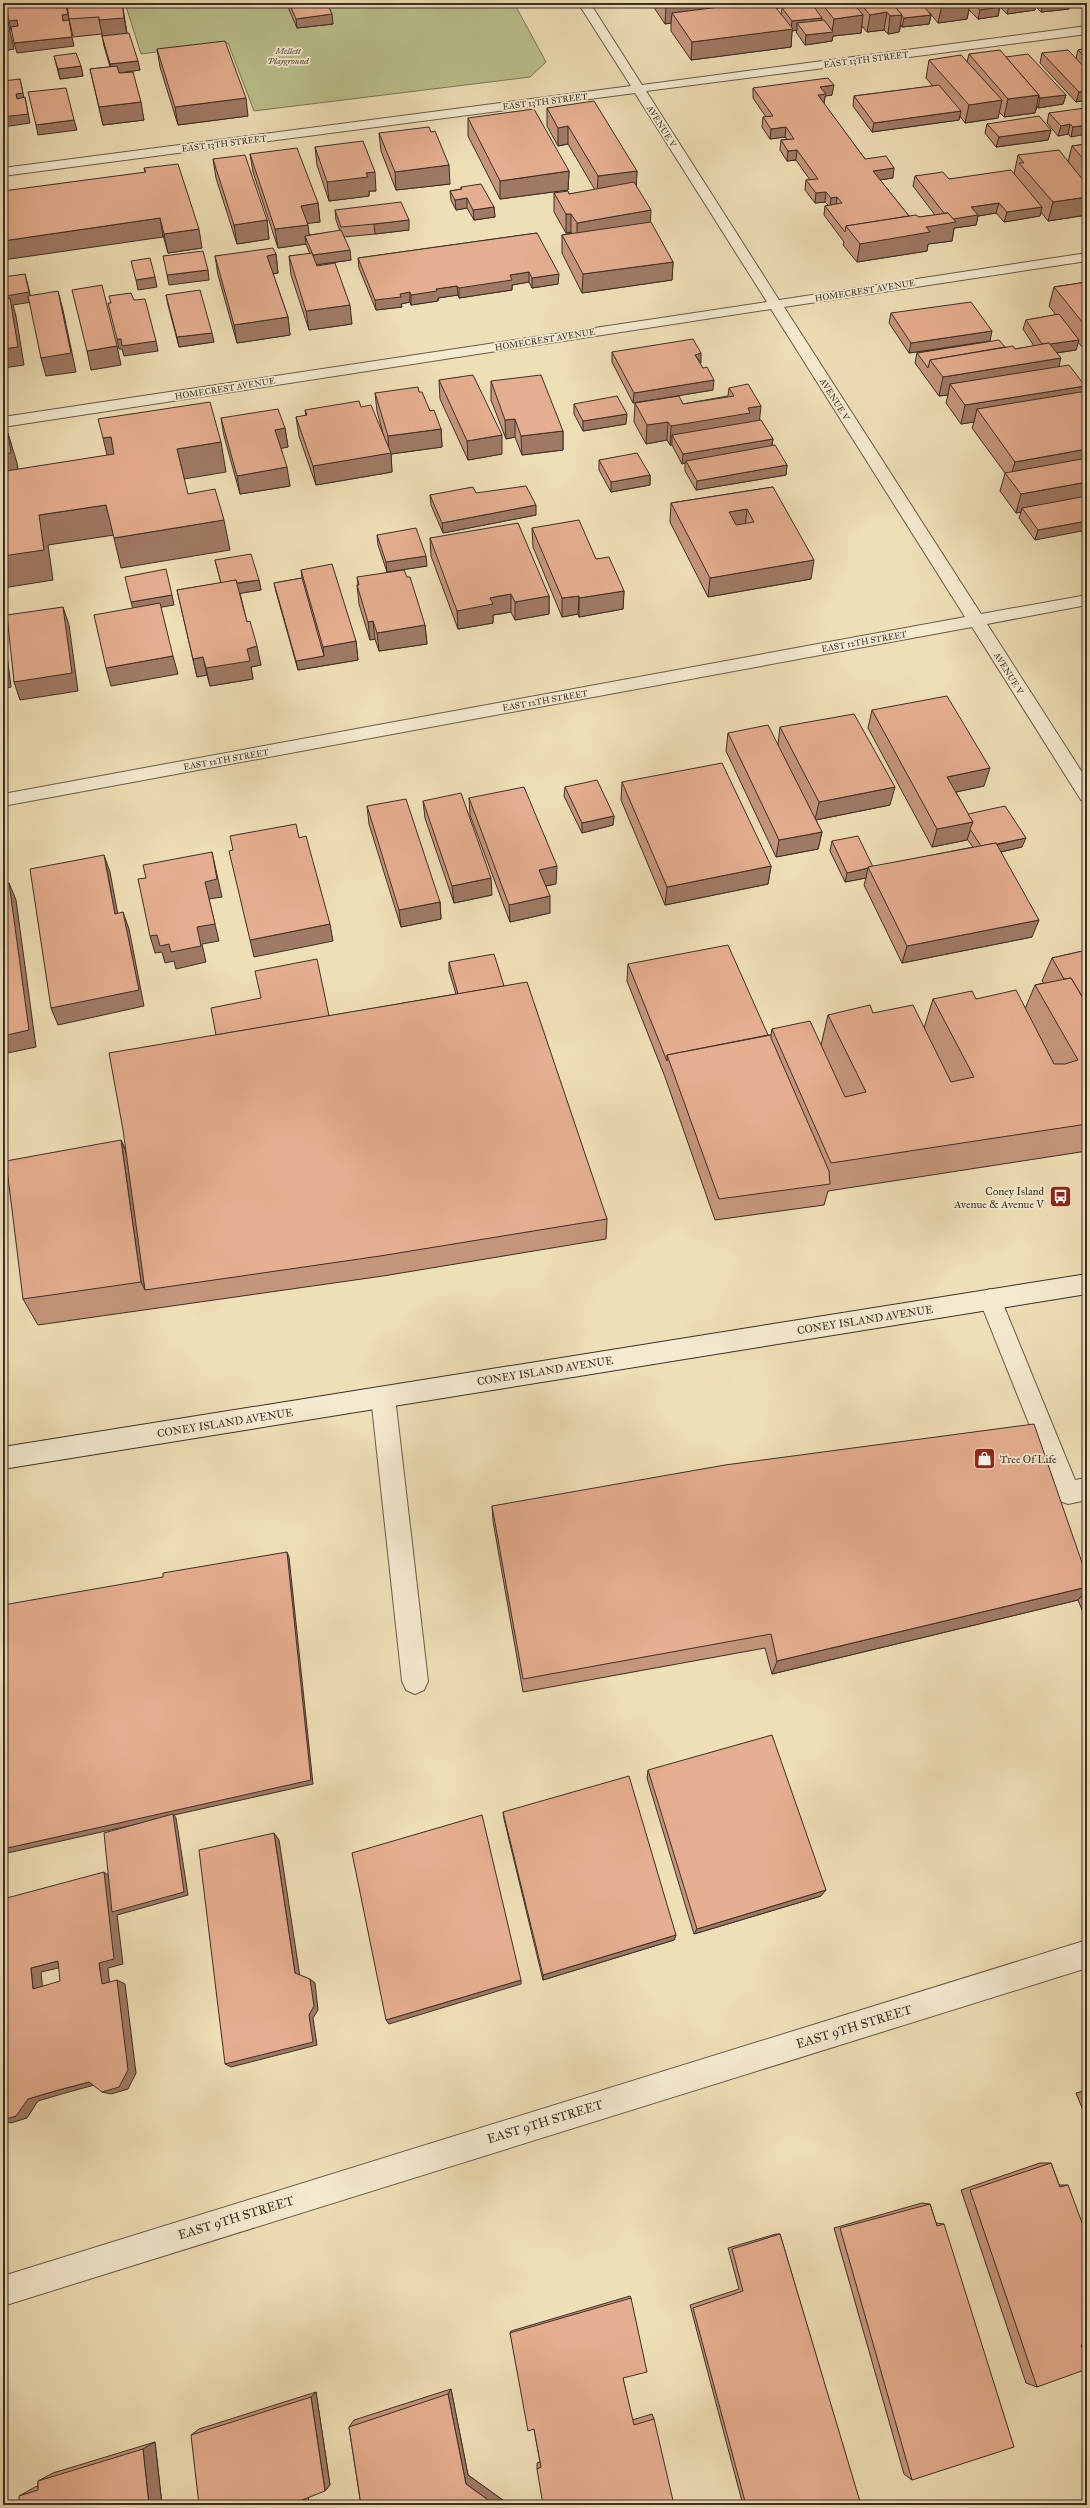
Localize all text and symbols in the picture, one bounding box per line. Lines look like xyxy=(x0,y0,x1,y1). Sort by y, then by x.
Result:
park label: Mellett Playground xyxy=(267,45,310,66)
street label: EAST 13TH STREET xyxy=(823,48,909,70)
street label: EAST 13TH STREET xyxy=(502,90,588,112)
street label: AVENUE V xyxy=(644,102,680,150)
street label: EAST 13TH STREET xyxy=(181,132,267,154)
street label: HOMECREST AVENUE xyxy=(814,277,917,303)
street label: HOMECREST AVENUE xyxy=(494,326,597,352)
street label: HOMECREST AVENUE xyxy=(174,375,277,401)
street label: AVENUE V xyxy=(817,375,853,423)
street label: EAST 12TH STREET xyxy=(820,628,908,654)
street label: AVENUE V xyxy=(991,649,1027,697)
street label: EAST 12TH STREET xyxy=(501,687,589,713)
street label: EAST 12TH STREET xyxy=(182,746,270,772)
bus stop icon: Coney Island Avenue & Avenue V xyxy=(1047,1184,1073,1210)
place label: Coney Island Avenue & Avenue V xyxy=(953,1185,1045,1211)
street label: CONEY ISLAND AVENUE xyxy=(796,1303,934,1337)
street label: CONEY ISLAND AVENUE xyxy=(476,1354,614,1388)
street label: CONEY ISLAND AVENUE xyxy=(156,1406,294,1440)
shop icon: Tree Of Life xyxy=(972,1446,998,1472)
place label: Tree Of Life xyxy=(1000,1453,1057,1466)
street label: EAST 9TH STREET xyxy=(794,2002,914,2052)
street label: EAST 9TH STREET xyxy=(485,2097,605,2147)
street label: EAST 9TH STREET xyxy=(176,2193,296,2243)

